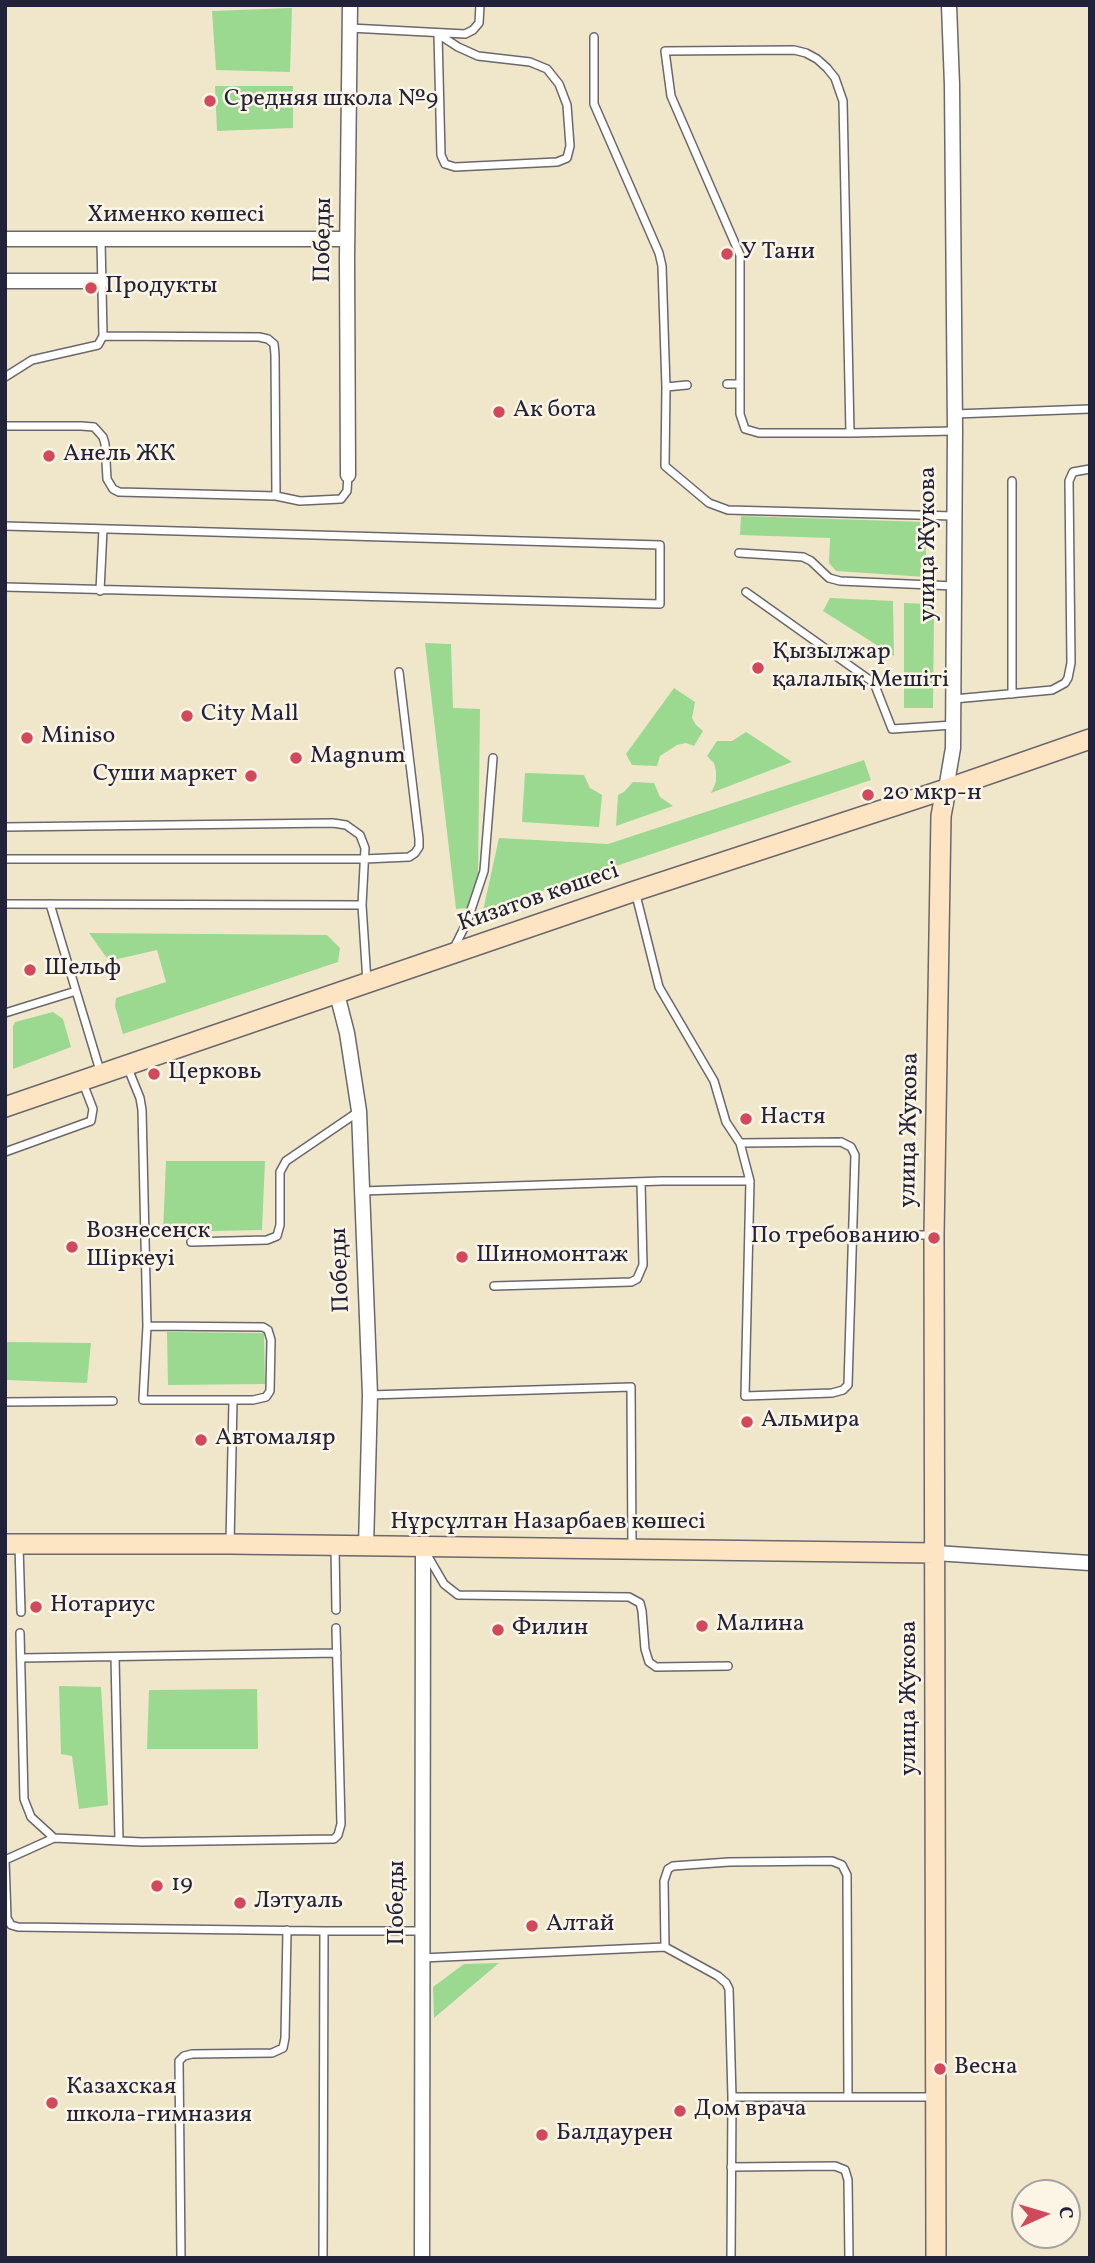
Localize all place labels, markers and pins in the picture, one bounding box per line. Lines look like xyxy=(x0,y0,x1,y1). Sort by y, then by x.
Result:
place label: Средняя школа №9 xyxy=(224,87,438,115)
marker: Средняя школа №9 xyxy=(202,93,218,109)
place label: У Тани xyxy=(741,240,815,268)
marker: У Тани xyxy=(719,246,735,262)
place label: Продукты xyxy=(105,274,217,302)
marker: Продукты xyxy=(83,280,99,296)
place label: Ак бота xyxy=(513,398,597,426)
marker: Ак бота xyxy=(491,404,507,420)
place label: Анель ЖК xyxy=(63,442,176,470)
marker: Анель ЖК xyxy=(41,448,57,464)
place label: Қызылжар қалалық Мешіті xyxy=(772,640,949,696)
marker: Қызылжар қалалық Мешіті xyxy=(750,660,766,676)
place label: City Mall xyxy=(201,702,299,730)
marker: City Mall xyxy=(179,708,195,724)
place label: Miniso xyxy=(41,724,115,752)
marker: Miniso xyxy=(19,730,35,746)
place label: Magnum xyxy=(310,744,406,772)
marker: Magnum xyxy=(288,750,304,766)
place label: Суши маркет xyxy=(93,762,237,790)
marker: Суши маркет xyxy=(243,768,259,784)
place label: 20 мкр-н xyxy=(882,781,982,809)
marker: 20 мкр-н xyxy=(860,787,876,803)
place label: Шельф xyxy=(44,956,121,984)
marker: Шельф xyxy=(22,962,38,978)
place label: Церковь xyxy=(168,1060,262,1088)
marker: Церковь xyxy=(146,1066,162,1082)
place label: Настя xyxy=(760,1105,825,1133)
marker: Настя xyxy=(738,1111,754,1127)
place label: Вознесенск Шіркеуі xyxy=(86,1219,210,1275)
place label: По требованию xyxy=(750,1224,920,1252)
marker: По требованию xyxy=(926,1230,942,1246)
marker: Вознесенск Шіркеуі xyxy=(64,1239,80,1255)
place label: Шиномонтаж xyxy=(476,1243,628,1271)
marker: Шиномонтаж xyxy=(454,1249,470,1265)
place label: Альмира xyxy=(761,1408,860,1436)
marker: Альмира xyxy=(739,1414,755,1430)
place label: Автомаляр xyxy=(215,1426,335,1454)
marker: Автомаляр xyxy=(193,1432,209,1448)
place label: Нотариус xyxy=(50,1593,156,1621)
marker: Нотариус xyxy=(28,1599,44,1615)
place label: Малина xyxy=(716,1612,805,1640)
place label: Филин xyxy=(512,1616,588,1644)
marker: Малина xyxy=(694,1618,710,1634)
marker: Филин xyxy=(490,1622,506,1638)
place label: 19 xyxy=(171,1872,193,1900)
marker: 19 xyxy=(149,1878,165,1894)
place label: Лэтуаль xyxy=(254,1889,343,1917)
marker: Лэтуаль xyxy=(232,1895,248,1911)
place label: Алтай xyxy=(546,1912,614,1940)
marker: Алтай xyxy=(524,1918,540,1934)
place label: Весна xyxy=(954,2055,1018,2083)
marker: Весна xyxy=(932,2061,948,2077)
place label: Казахская школа-гимназия xyxy=(66,2075,252,2131)
marker: Казахская школа-гимназия xyxy=(44,2095,60,2111)
place label: Дом врача xyxy=(694,2097,807,2125)
marker: Дом врача xyxy=(672,2103,688,2119)
place label: Балдаурен xyxy=(556,2121,673,2149)
marker: Балдаурен xyxy=(534,2127,550,2143)

